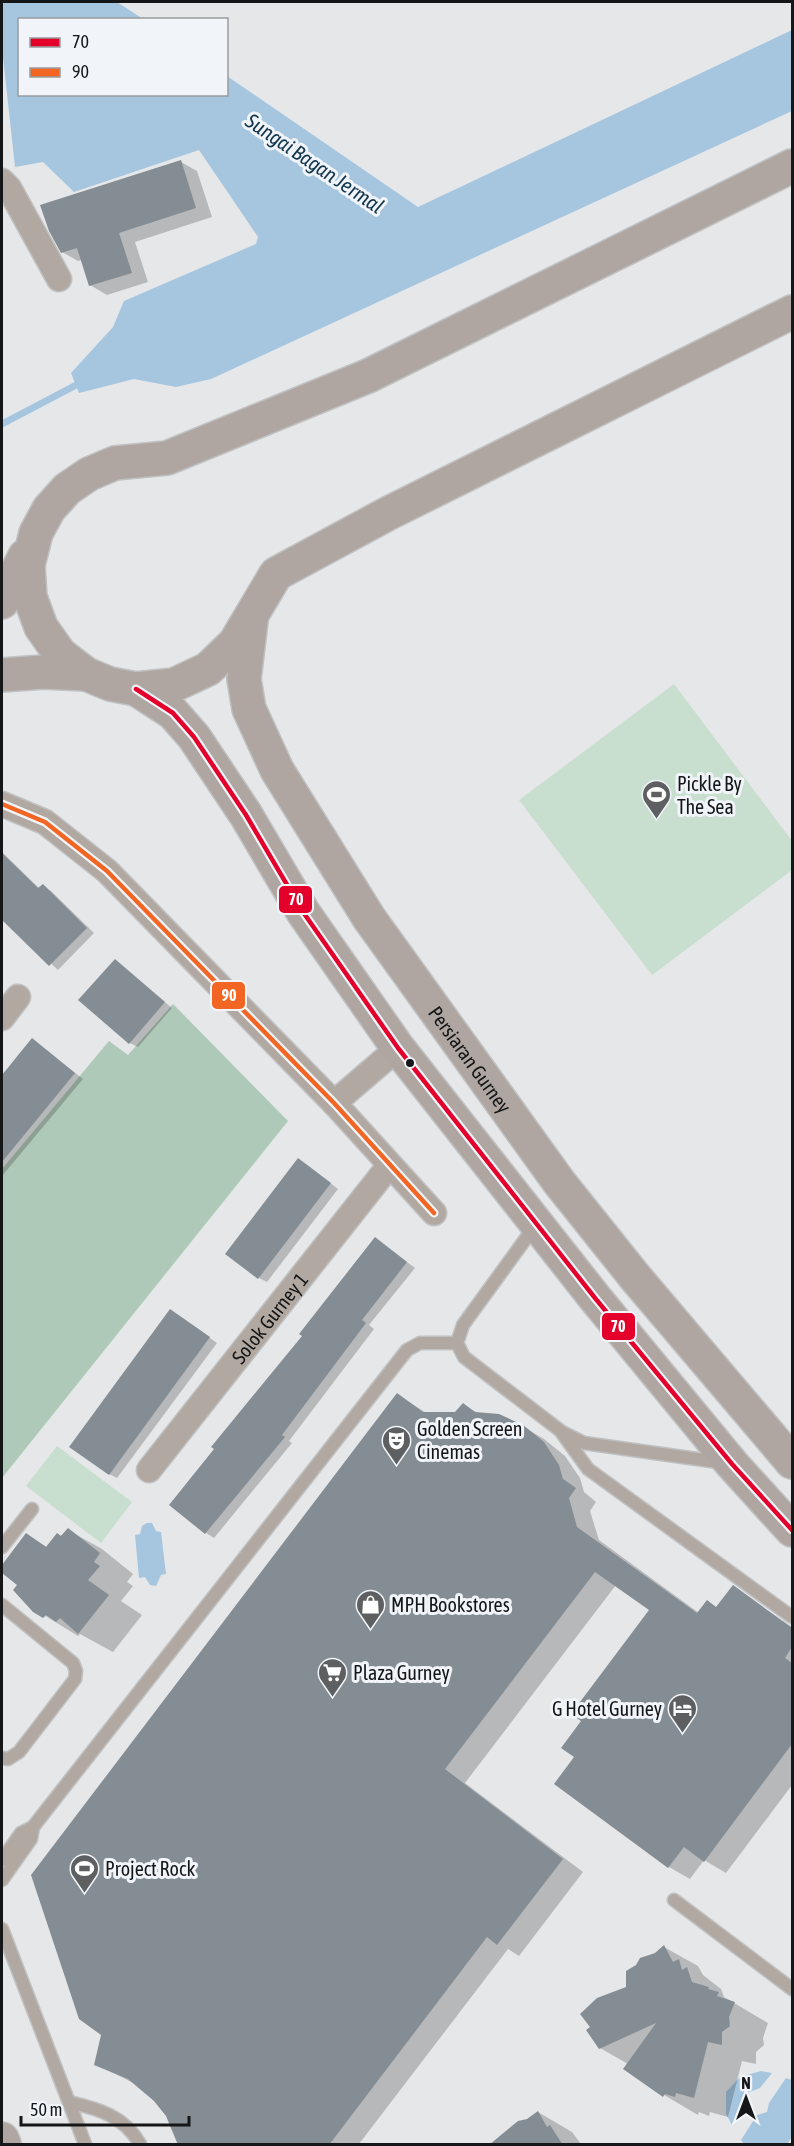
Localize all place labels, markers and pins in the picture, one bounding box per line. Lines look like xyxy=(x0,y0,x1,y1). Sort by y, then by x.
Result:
place label: Pickle By The Sea xyxy=(677,772,742,818)
sports icon: Pickle By The Sea xyxy=(640,778,672,820)
unlabelled marker xyxy=(404,1057,416,1069)
place label: Golden Screen Cinemas xyxy=(417,1417,523,1463)
theatre icon: Golden Screen Cinemas xyxy=(380,1424,412,1466)
shop icon: MPH Bookstores xyxy=(354,1588,386,1630)
place label: MPH Bookstores xyxy=(391,1593,510,1616)
supermarket icon: Plaza Gurney xyxy=(316,1656,348,1698)
place label: Plaza Gurney xyxy=(353,1661,450,1684)
hotel icon: G Hotel Gurney xyxy=(667,1692,699,1734)
place label: G Hotel Gurney xyxy=(552,1697,662,1720)
sports icon: Project Rock xyxy=(68,1852,100,1894)
place label: Project Rock xyxy=(105,1857,195,1880)

